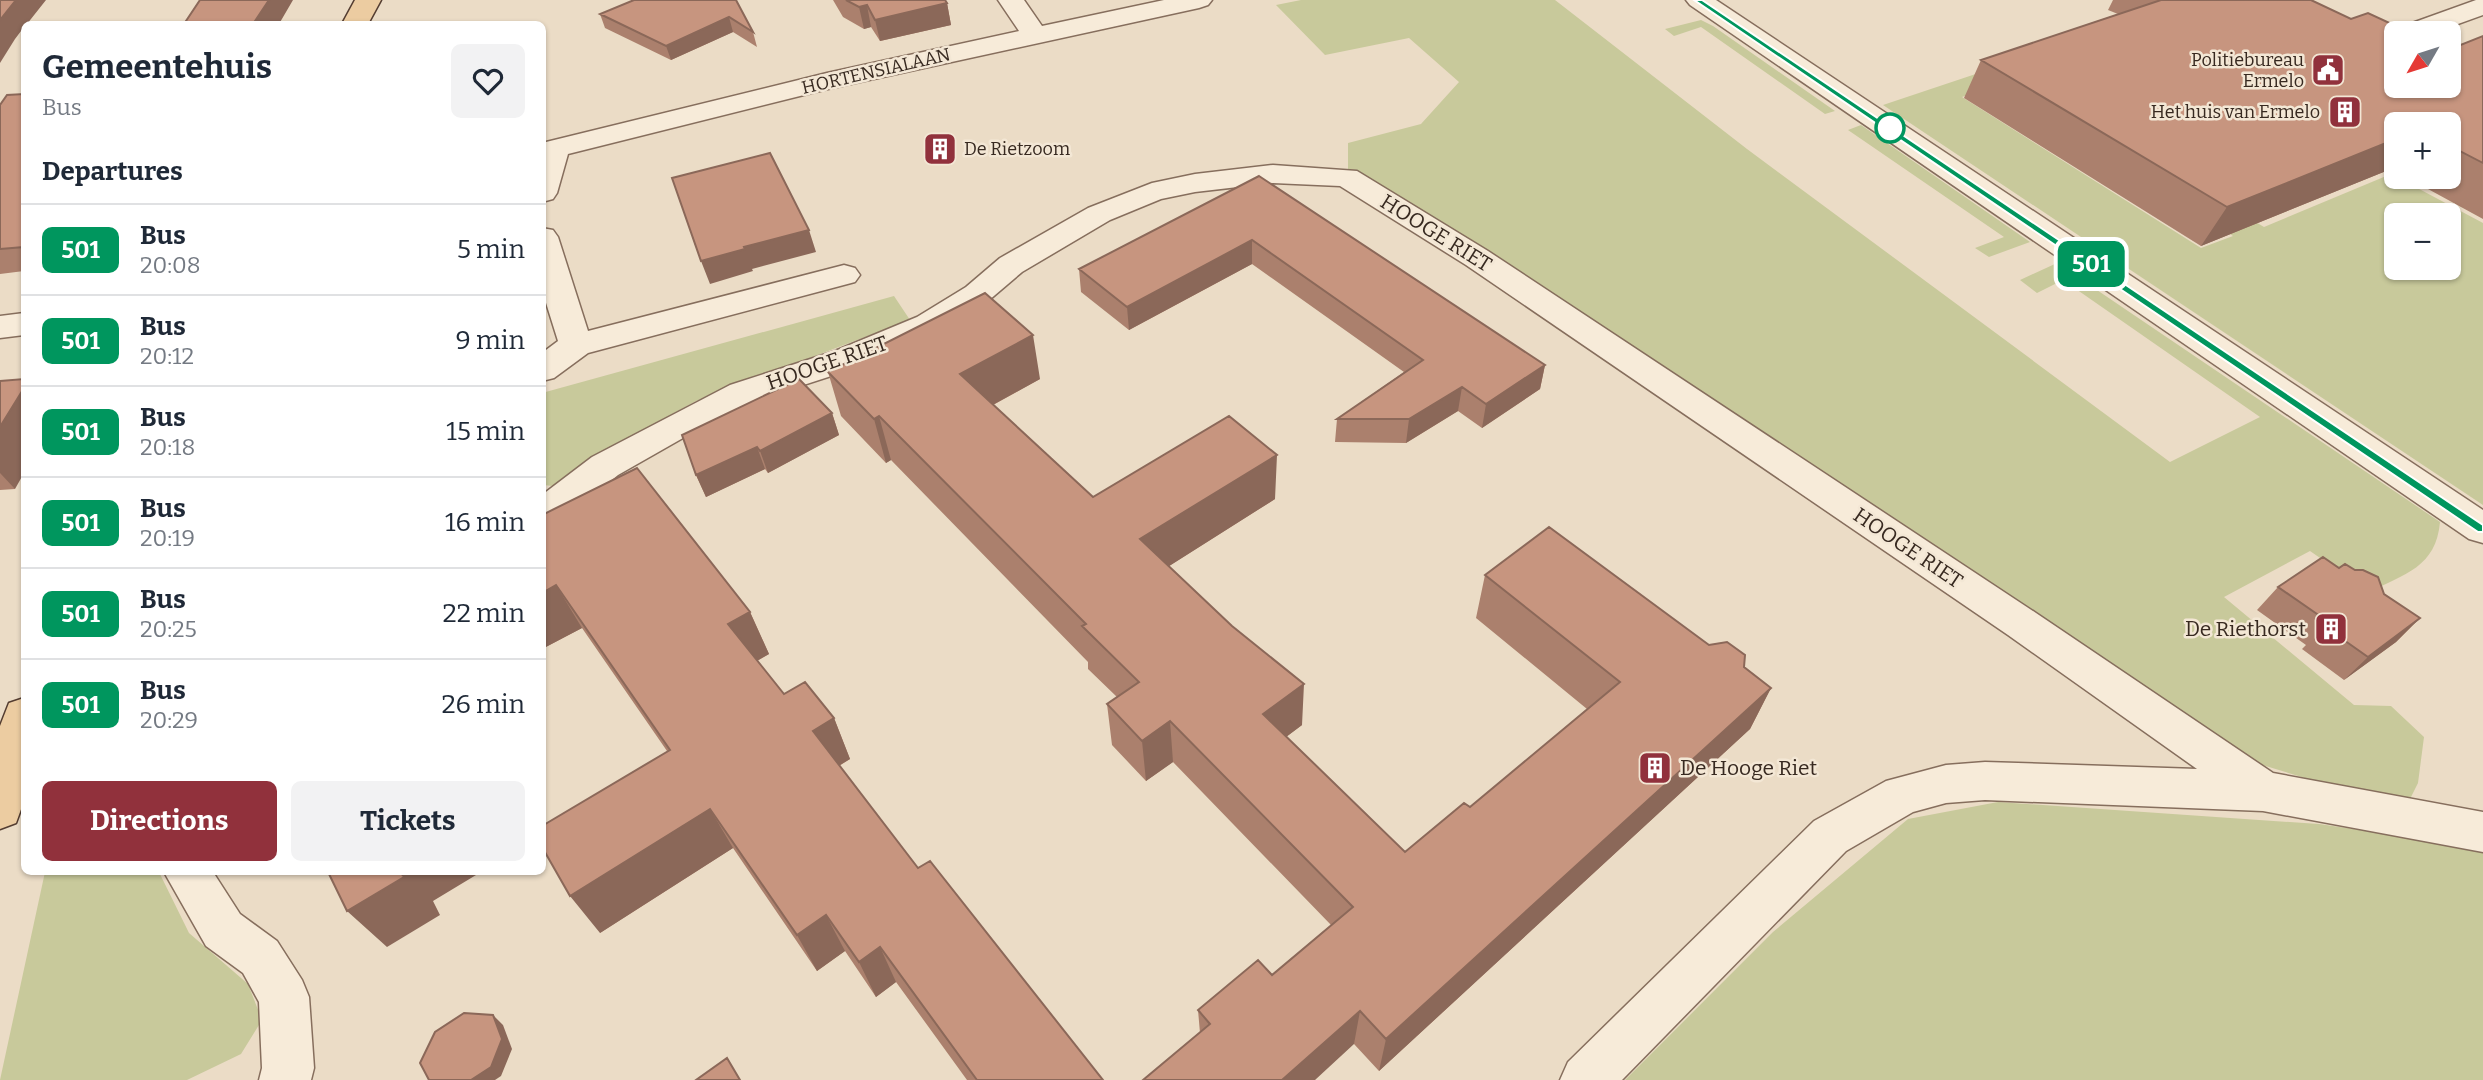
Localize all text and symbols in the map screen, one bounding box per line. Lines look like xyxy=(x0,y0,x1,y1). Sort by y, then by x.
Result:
north arrow xyxy=(2384,21,2460,98)
map controls xyxy=(2384,21,2461,280)
street label: HORTENSIALAAN xyxy=(800,43,952,99)
button: heart xyxy=(451,44,525,118)
text: Gemeentehuis xyxy=(42,47,272,87)
place label: Politiebureau Ermelo xyxy=(2191,49,2304,92)
public building icon: Politiebureau Ermelo xyxy=(2309,51,2347,89)
text: Bus xyxy=(42,93,82,121)
building icon: Het huis van Ermelo xyxy=(2326,93,2364,131)
place label: Het huis van Ermelo xyxy=(2151,101,2320,123)
button: + xyxy=(2384,112,2461,189)
unlabelled marker xyxy=(1875,113,1905,143)
building icon: De Rietzoom xyxy=(921,130,959,168)
place label: De Rietzoom xyxy=(964,138,1070,160)
text: Departures xyxy=(42,156,183,187)
street label: HOOGE RIET xyxy=(1376,188,1496,278)
button: − xyxy=(2384,203,2461,280)
text: Bus xyxy=(140,220,186,251)
text: 5 min xyxy=(457,234,525,265)
text: 501 xyxy=(61,236,100,264)
line badge: 501 xyxy=(2051,241,2131,287)
text: 501 xyxy=(2072,250,2110,278)
text: 20:08 xyxy=(140,251,201,279)
text: Bus xyxy=(140,311,186,342)
text: 9 min xyxy=(456,325,525,356)
text: 501 xyxy=(61,327,100,355)
street label: HOOGE RIET xyxy=(763,330,891,396)
text: 20:12 xyxy=(140,342,194,370)
text: Bus xyxy=(140,402,186,433)
text: 15 min xyxy=(446,416,525,447)
text: 501 xyxy=(61,418,100,446)
text: 20:18 xyxy=(140,433,195,461)
text: Bus xyxy=(140,493,186,524)
street label: HOOGE RIET xyxy=(1848,502,1968,594)
text: 16 min xyxy=(445,507,525,538)
text: 501 xyxy=(61,509,100,537)
text: 20:19 xyxy=(140,524,195,552)
text: Bus xyxy=(140,584,186,615)
text: 22 min xyxy=(443,598,525,629)
text: 501 xyxy=(61,600,100,628)
building icon: De Riethorst xyxy=(2312,610,2350,648)
text: 20:25 xyxy=(140,615,197,643)
place label: De Riethorst xyxy=(2185,616,2306,642)
text: Bus xyxy=(140,675,186,706)
text: 26 min xyxy=(441,689,525,720)
text: 501 xyxy=(61,691,100,719)
text: 20:29 xyxy=(140,706,198,734)
building icon: De Hooge Riet xyxy=(1636,749,1674,787)
place label: De Hooge Riet xyxy=(1680,755,1818,781)
button: Directions xyxy=(42,781,277,861)
button: Tickets xyxy=(291,781,525,861)

